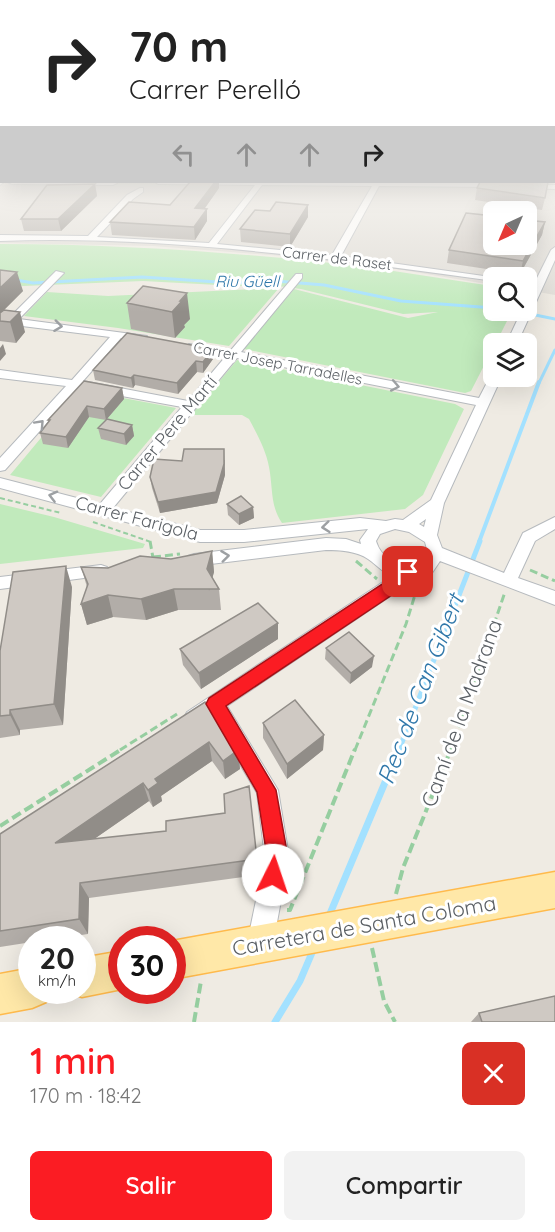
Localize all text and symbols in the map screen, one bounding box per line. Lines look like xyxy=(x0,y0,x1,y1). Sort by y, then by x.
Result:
text: 70 m xyxy=(129,20,228,73)
icon: right xyxy=(30,24,108,102)
text: Carrer Perelló xyxy=(129,72,301,106)
icon: left xyxy=(167,138,200,171)
icon: ahead xyxy=(230,138,263,171)
icon: ahead xyxy=(293,138,326,171)
icon: right xyxy=(356,138,389,171)
north arrow xyxy=(483,201,537,255)
map controls xyxy=(483,201,537,387)
street label: Carrer de Raset xyxy=(281,242,393,274)
button: search xyxy=(483,267,537,321)
water label: Riu Güell xyxy=(215,271,281,291)
one-way arrow xyxy=(54,319,63,332)
button: layers xyxy=(483,333,537,387)
street label: Carrer Josep Tarradelles xyxy=(192,337,364,389)
street label: Carrer Pere Martí xyxy=(112,371,222,495)
one-way arrow xyxy=(390,379,400,392)
one-way arrow xyxy=(33,421,44,431)
one-way arrow xyxy=(48,491,58,504)
street label: Carrer Farigola xyxy=(73,491,201,545)
one-way arrow xyxy=(321,520,330,533)
pin xyxy=(382,546,433,597)
one-way arrow xyxy=(220,550,229,563)
icon: arrive xyxy=(391,555,424,588)
water label: Rec de Can Gibert xyxy=(370,587,471,788)
street label: Camí de la Madrana xyxy=(415,616,507,810)
position arrow xyxy=(241,843,305,907)
street label: Carretera de Santa Coloma xyxy=(230,889,498,961)
speed limit sign: 30 xyxy=(108,926,186,1004)
text: 20 xyxy=(39,939,75,977)
text: km/h xyxy=(38,971,76,990)
text: 1 min xyxy=(30,1038,116,1083)
button: close xyxy=(462,1042,525,1105)
text: 170 m · 18:42 xyxy=(30,1083,142,1108)
button: Salir xyxy=(30,1151,272,1220)
button: Compartir xyxy=(284,1151,525,1220)

